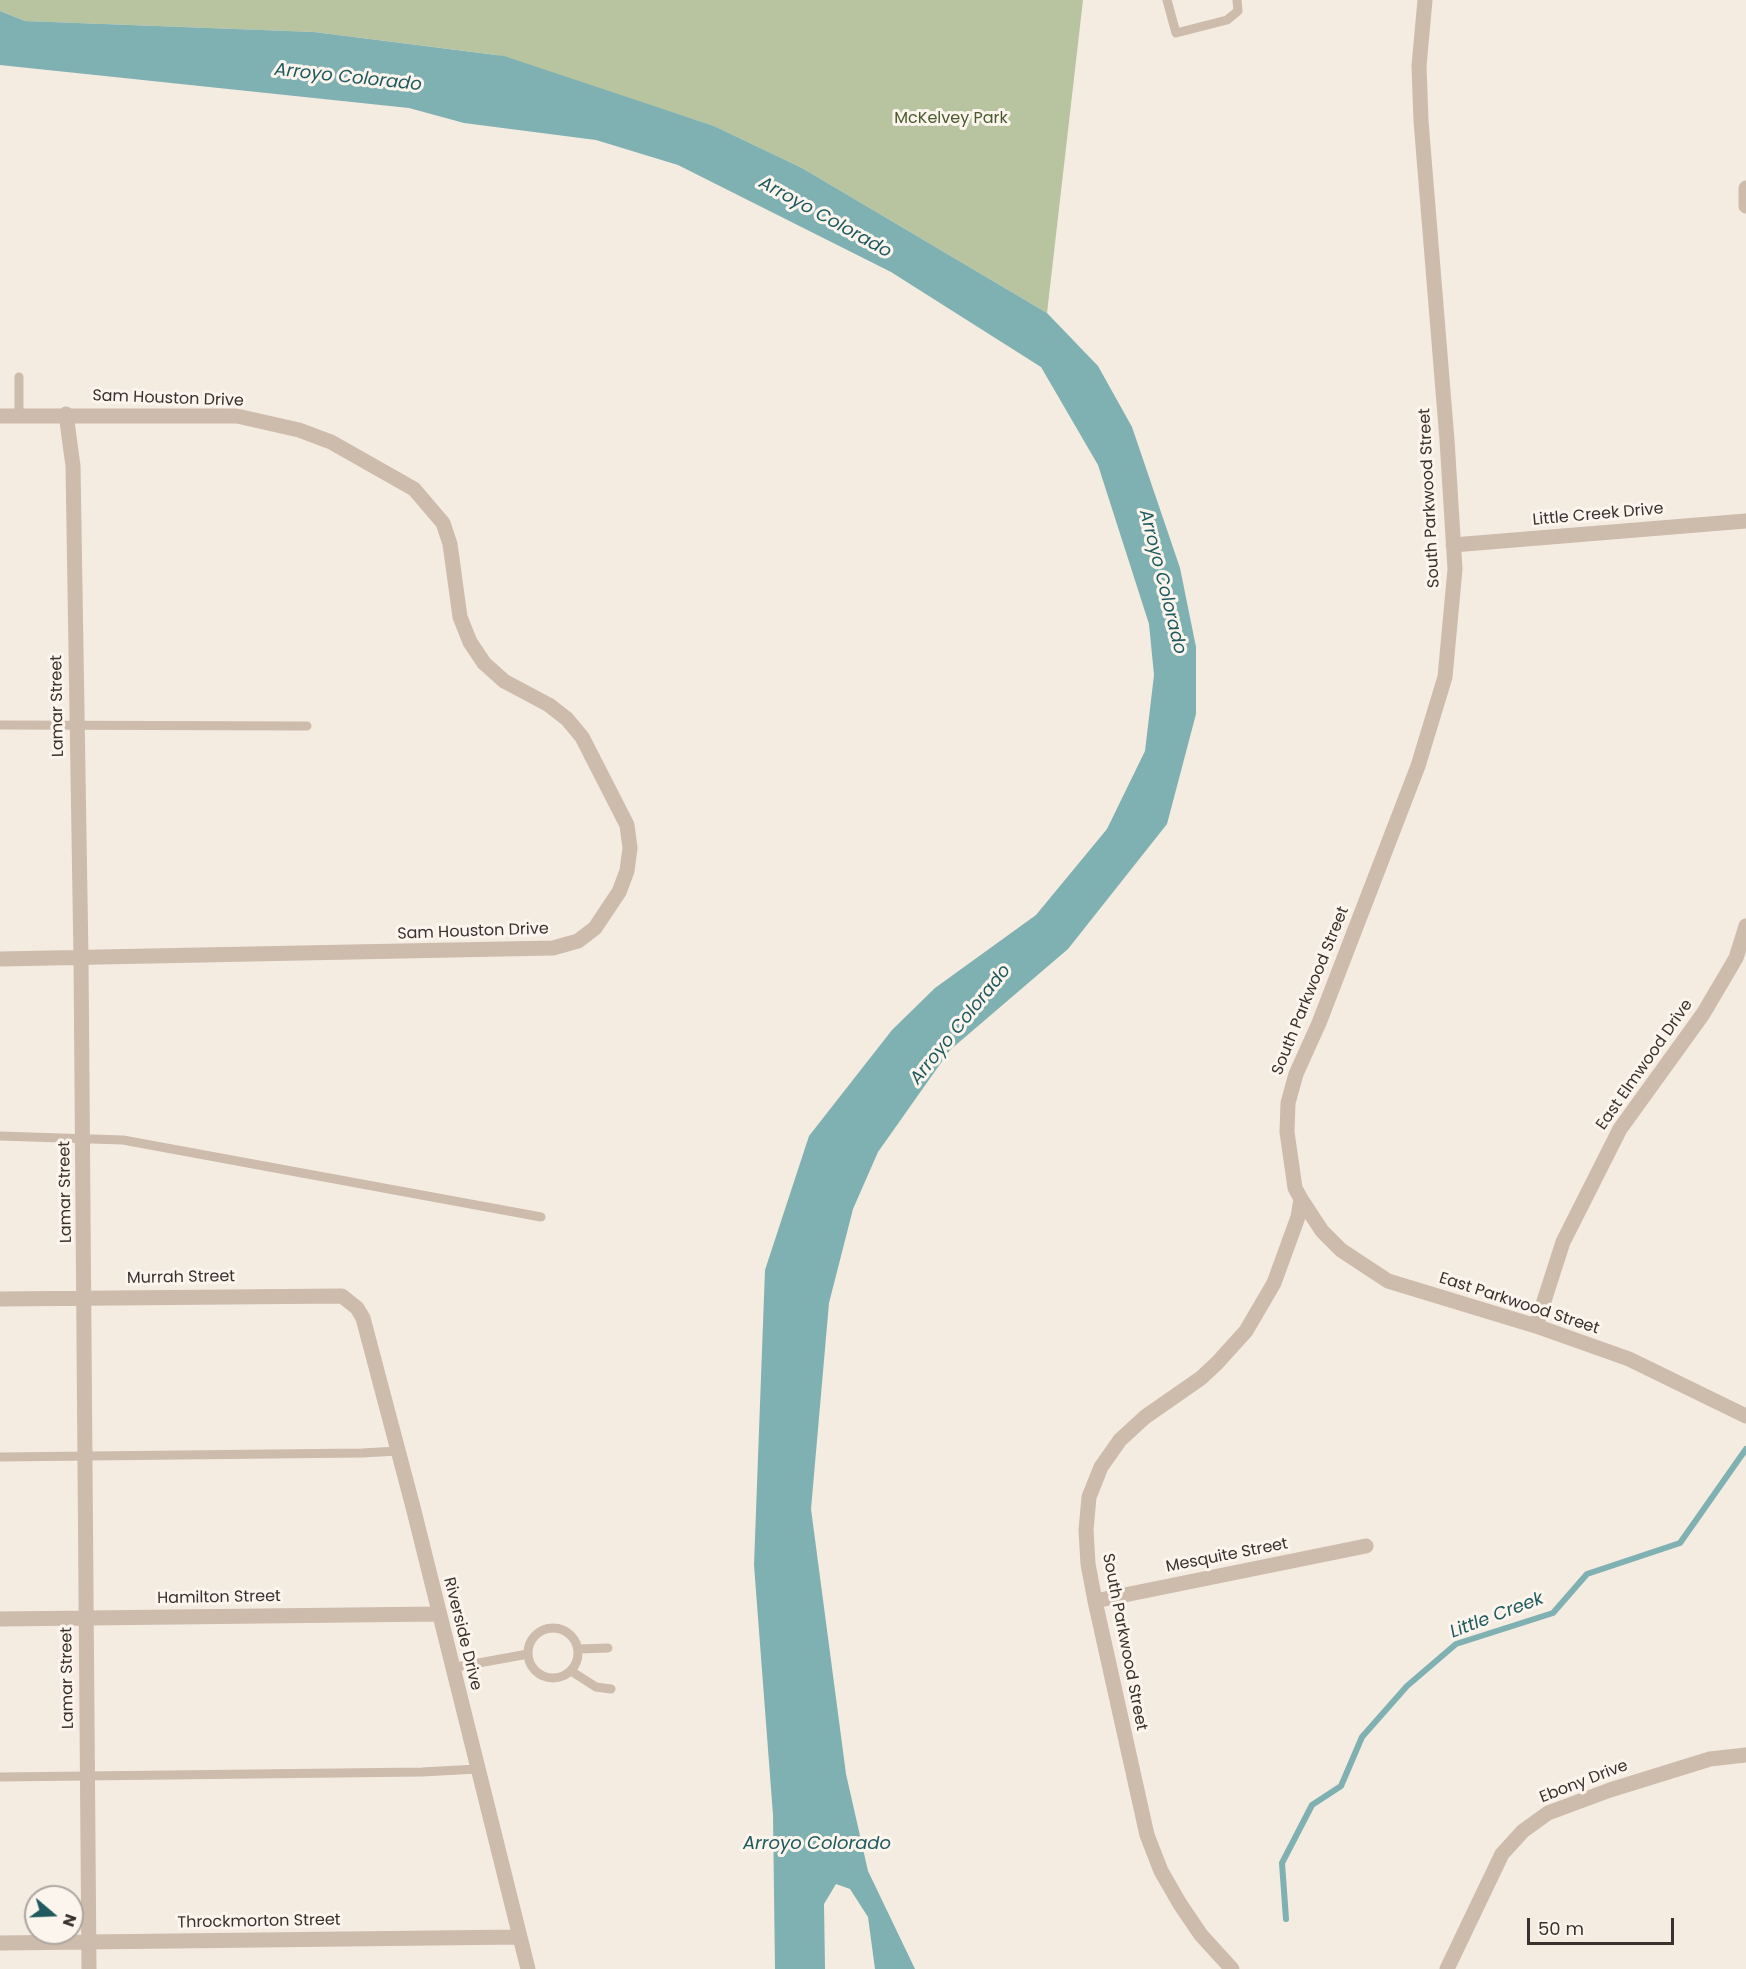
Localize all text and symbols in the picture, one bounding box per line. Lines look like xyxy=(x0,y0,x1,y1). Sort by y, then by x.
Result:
water label: Arroyo Colorado xyxy=(273,60,423,96)
park label: McKelvey Park xyxy=(894,109,1008,129)
water label: Arroyo Colorado xyxy=(755,173,895,263)
street label: Sam Houston Drive xyxy=(92,387,244,411)
street label: South Parkwood Street xyxy=(1416,408,1444,588)
street label: Little Creek Drive xyxy=(1532,500,1664,530)
water label: Arroyo Colorado xyxy=(1134,508,1190,656)
street label: Lamar Street xyxy=(48,655,68,757)
street label: South Parkwood Street xyxy=(1268,904,1354,1078)
street label: Sam Houston Drive xyxy=(397,920,549,944)
water label: Arroyo Colorado xyxy=(906,961,1016,1089)
street label: East Elmwood Drive xyxy=(1593,996,1697,1134)
street label: Lamar Street xyxy=(56,1141,76,1243)
street label: Murrah Street xyxy=(127,1267,235,1289)
street label: East Parkwood Street xyxy=(1436,1269,1602,1339)
street label: Mesquite Street xyxy=(1164,1535,1290,1577)
street label: South Parkwood Street xyxy=(1097,1552,1151,1732)
street label: Riverside Drive xyxy=(439,1575,485,1693)
street label: Hamilton Street xyxy=(157,1587,281,1609)
water label: Little Creek xyxy=(1447,1588,1547,1644)
street label: Lamar Street xyxy=(58,1627,78,1729)
street label: Ebony Drive xyxy=(1537,1756,1631,1808)
water label: Arroyo Colorado xyxy=(743,1833,891,1855)
north arrow xyxy=(24,1885,84,1945)
scale bar xyxy=(1530,1906,1677,1944)
text: N xyxy=(57,1911,82,1930)
street label: Throckmorton Street xyxy=(177,1911,341,1933)
text: 50 m xyxy=(1538,1916,1584,1941)

